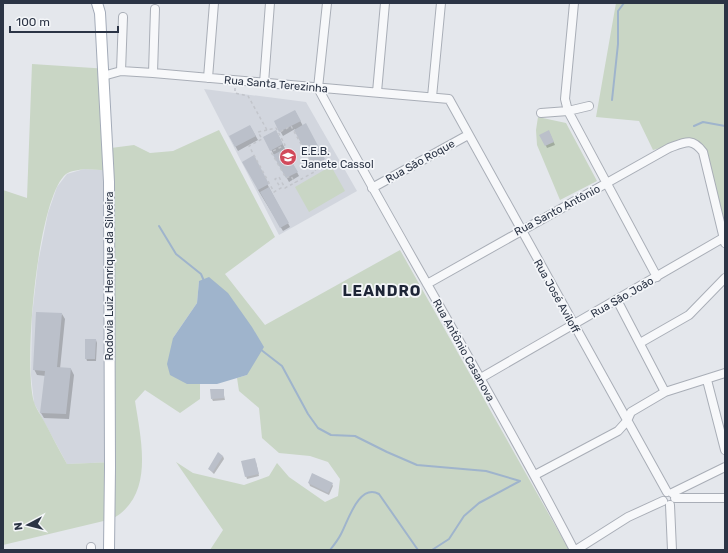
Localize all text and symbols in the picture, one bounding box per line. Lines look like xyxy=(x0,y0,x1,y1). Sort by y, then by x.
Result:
scale bar xyxy=(10,8,118,34)
text: 100 m xyxy=(16,15,50,29)
street label: Rua Santa Terezinha xyxy=(223,73,328,96)
street label: Rua São Roque xyxy=(383,137,457,186)
place label: E.E.B. Janete Cassol xyxy=(301,145,374,171)
school or university icon: E.E.B. Janete Cassol xyxy=(278,147,298,167)
street label: Rua Santo Antônio xyxy=(512,182,602,239)
street label: Rodovia Luiz Henrique da Silveira xyxy=(103,191,116,361)
street label: Rua José Aviloff xyxy=(531,257,582,336)
street label: Rua São João xyxy=(589,274,656,321)
district label: LEANDRO xyxy=(343,282,421,300)
street label: Rua Antônio Casanova xyxy=(430,297,497,404)
north arrow xyxy=(8,505,48,545)
text: N xyxy=(12,521,26,531)

